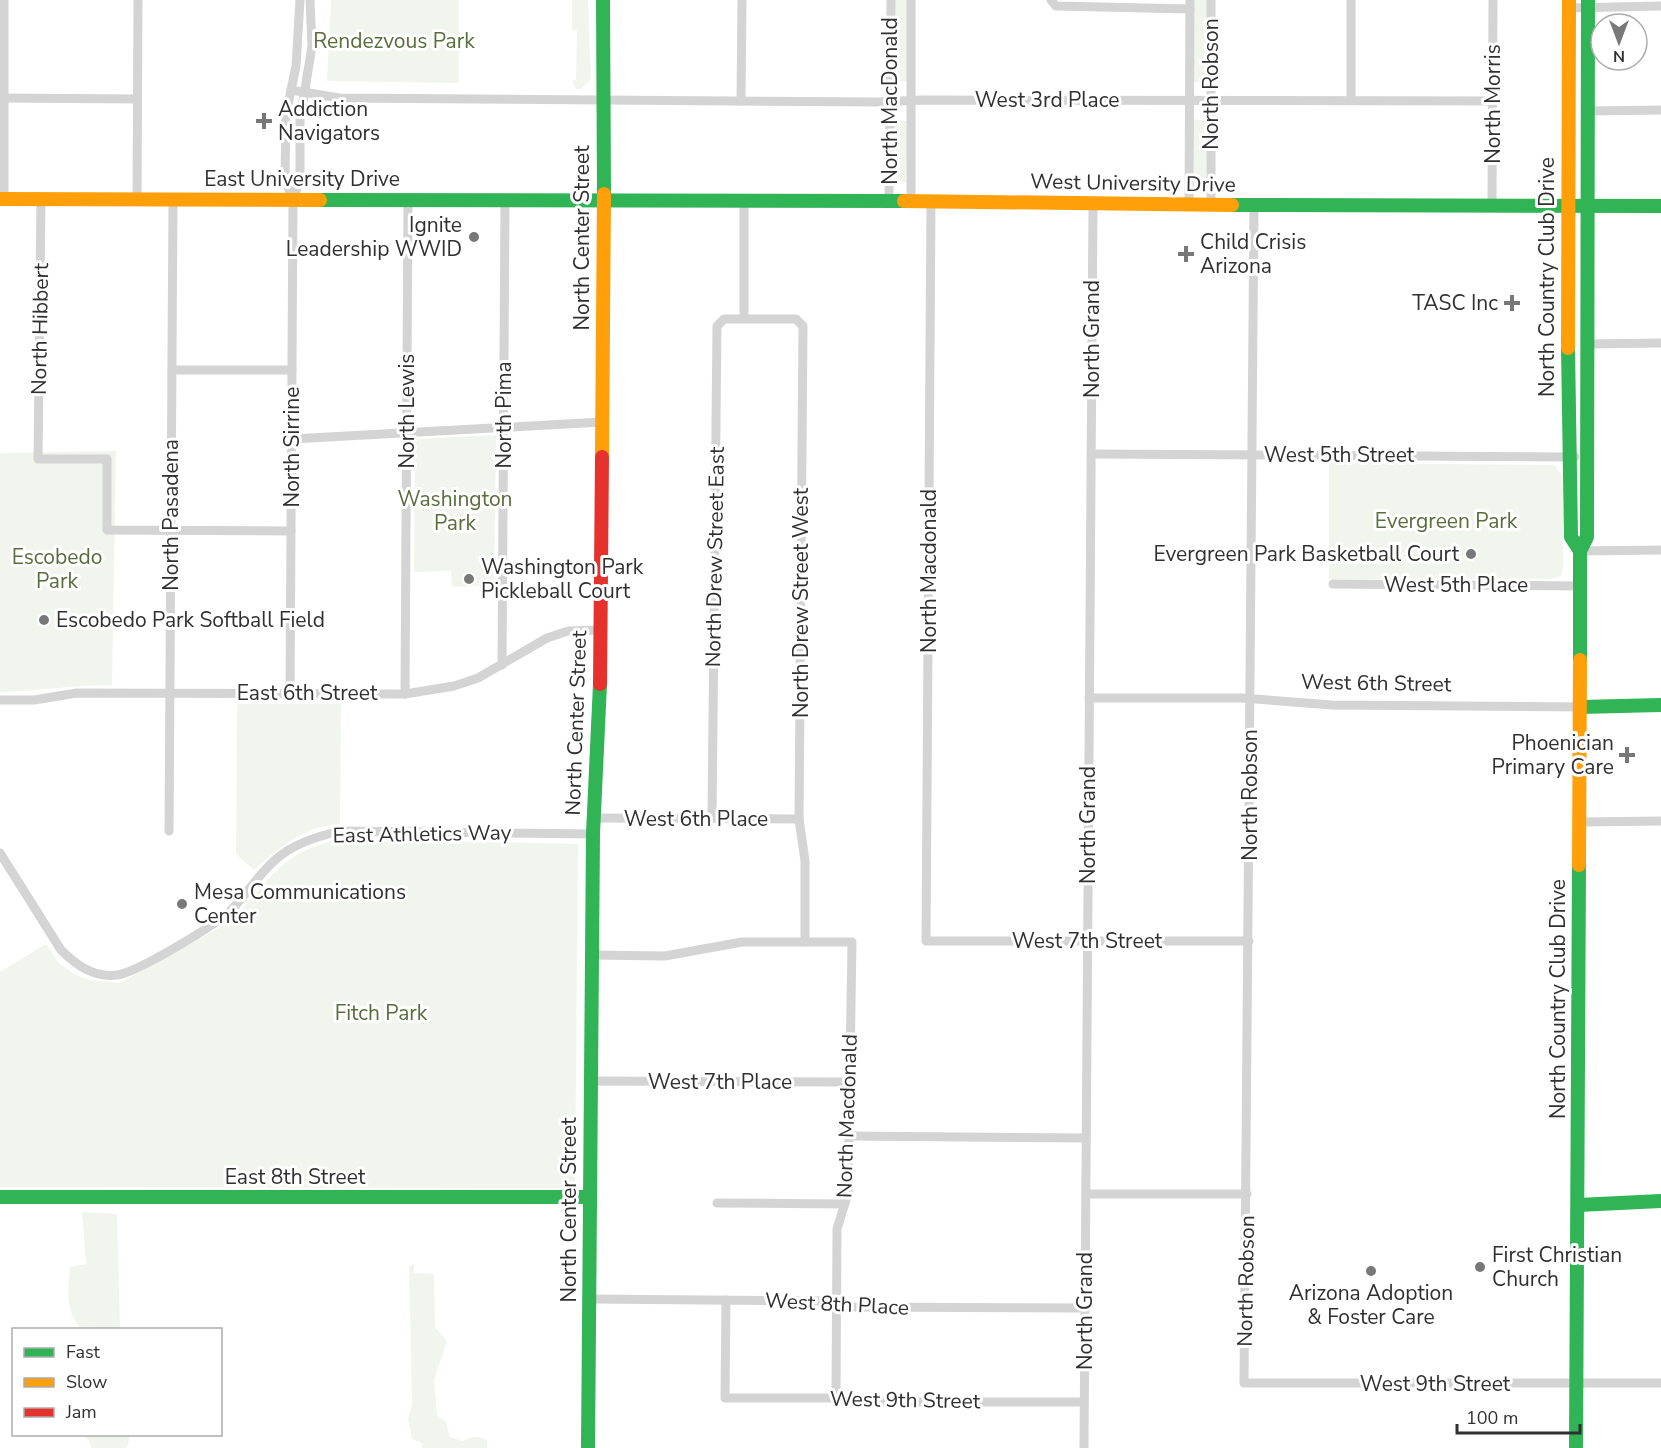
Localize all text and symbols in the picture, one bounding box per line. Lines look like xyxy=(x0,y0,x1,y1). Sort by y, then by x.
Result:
north arrow xyxy=(1589,12,1649,72)
street label: North MacDonald xyxy=(876,17,904,185)
street label: North Robson xyxy=(1197,18,1225,150)
park label: Rendezvous Park xyxy=(313,27,475,55)
street label: North Morris xyxy=(1479,44,1507,164)
text: N xyxy=(1613,45,1625,67)
street label: West 3rd Place xyxy=(975,86,1119,114)
place label: Addiction Navigators xyxy=(278,95,380,147)
marker: Addiction Navigators xyxy=(255,112,273,130)
street label: North Center Street xyxy=(568,145,596,331)
street label: North Country Club Drive xyxy=(1533,157,1561,397)
street label: East University Drive xyxy=(204,165,400,193)
street label: West University Drive xyxy=(1030,167,1236,199)
place label: Ignite Leadership WWID xyxy=(286,211,462,263)
place label: Child Crisis Arizona xyxy=(1200,228,1306,280)
marker: Ignite Leadership WWID xyxy=(467,230,481,244)
marker: Child Crisis Arizona xyxy=(1177,245,1195,263)
street label: North Hibbert xyxy=(25,262,55,395)
street label: North Grand xyxy=(1078,280,1106,398)
place label: TASC Inc xyxy=(1412,289,1498,317)
marker: TASC Inc xyxy=(1503,294,1521,312)
street label: North Lewis xyxy=(393,354,421,468)
street label: North Pima xyxy=(490,361,518,469)
street label: North Sirrine xyxy=(278,387,306,507)
street label: North Pasadena xyxy=(157,439,185,591)
street label: West 5th Street xyxy=(1264,441,1415,469)
street label: North Drew Street East xyxy=(699,446,731,667)
park label: Washington Park xyxy=(397,485,513,537)
street label: North Drew Street West xyxy=(787,487,815,718)
street label: North Macdonald xyxy=(915,489,943,653)
park label: Evergreen Park xyxy=(1375,507,1518,535)
place label: Evergreen Park Basketball Court xyxy=(1153,540,1460,568)
park label: Escobedo Park xyxy=(12,543,102,595)
marker: Evergreen Park Basketball Court xyxy=(1464,547,1478,561)
place label: Washington Park Pickleball Court xyxy=(481,553,644,605)
street label: West 5th Place xyxy=(1384,571,1528,599)
marker: Washington Park Pickleball Court xyxy=(462,572,476,586)
place label: Escobedo Park Softball Field xyxy=(56,606,325,634)
marker: Escobedo Park Softball Field xyxy=(37,613,51,627)
street label: North Center Street xyxy=(559,629,593,816)
street label: West 6th Street xyxy=(1301,668,1452,698)
street label: East 6th Street xyxy=(237,679,378,707)
street label: North Robson xyxy=(1236,729,1264,861)
place label: Phoenician Primary Care xyxy=(1492,729,1614,781)
marker: Phoenician Primary Care xyxy=(1618,746,1636,764)
street label: North Grand xyxy=(1074,766,1102,884)
street label: West 6th Place xyxy=(624,805,768,833)
street label: East Athletics Way xyxy=(332,818,512,850)
place label: Mesa Communications Center xyxy=(194,878,406,930)
street label: North Country Club Drive xyxy=(1544,879,1572,1119)
marker: Mesa Communications Center xyxy=(175,897,189,911)
street label: West 7th Street xyxy=(1012,927,1163,955)
park label: Fitch Park xyxy=(335,999,428,1027)
street label: North Macdonald xyxy=(830,1034,864,1198)
street label: West 7th Place xyxy=(648,1068,792,1096)
street label: North Center Street xyxy=(555,1117,583,1303)
street label: East 8th Street xyxy=(225,1163,366,1191)
street label: North Robson xyxy=(1231,1215,1261,1347)
place label: First Christian Church xyxy=(1492,1241,1622,1293)
street label: North Grand xyxy=(1071,1252,1099,1370)
marker: First Christian Church xyxy=(1473,1260,1487,1274)
marker: Arizona Adoption & Foster Care xyxy=(1364,1264,1378,1278)
place label: Arizona Adoption & Foster Care xyxy=(1289,1279,1453,1331)
street label: West 8th Place xyxy=(764,1286,910,1322)
legend xyxy=(12,1328,222,1436)
text: Fast xyxy=(66,1340,101,1364)
text: Slow xyxy=(66,1370,107,1394)
street label: West 9th Street xyxy=(1360,1370,1511,1398)
street label: West 9th Street xyxy=(830,1385,981,1415)
scale bar xyxy=(1457,1397,1580,1435)
text: Jam xyxy=(65,1400,97,1424)
text: 100 m xyxy=(1466,1406,1518,1430)

